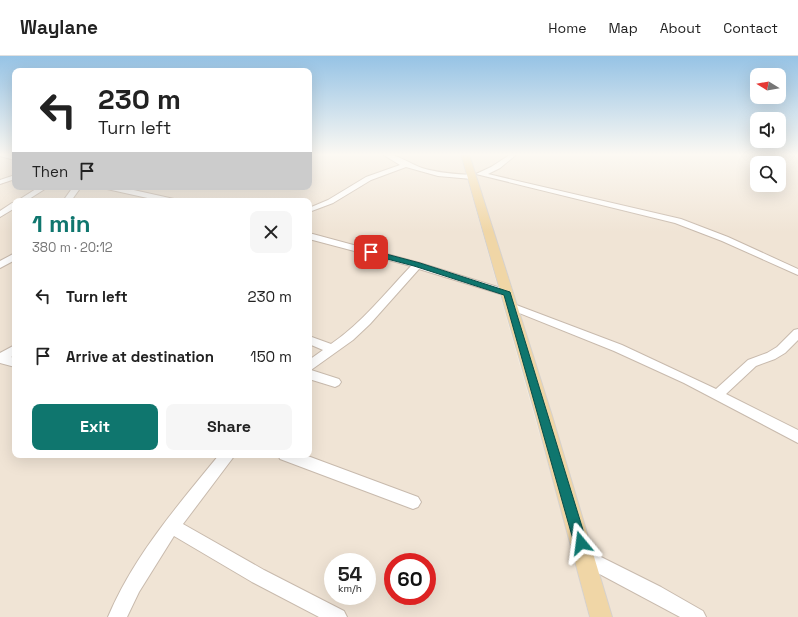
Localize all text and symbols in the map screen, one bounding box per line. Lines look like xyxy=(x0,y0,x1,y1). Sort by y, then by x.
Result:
text: Waylane xyxy=(20,15,98,40)
text: Home xyxy=(548,19,586,37)
text: Map xyxy=(608,19,638,37)
text: About xyxy=(660,19,701,37)
text: Contact xyxy=(723,19,778,37)
north arrow xyxy=(750,68,786,104)
map controls xyxy=(750,68,786,192)
text: 230 m xyxy=(98,81,181,117)
icon: left xyxy=(32,84,84,136)
button: sound xyxy=(750,112,786,148)
text: Turn left xyxy=(98,116,171,139)
button: search xyxy=(750,156,786,192)
icon: arrive xyxy=(76,160,98,182)
text: Then xyxy=(32,162,68,181)
text: 1 min xyxy=(32,208,91,239)
button: close xyxy=(250,211,292,253)
pin xyxy=(354,235,388,269)
text: 380 m · 20:12 xyxy=(32,239,113,256)
icon: arrive xyxy=(360,241,382,263)
icon: left xyxy=(32,285,54,307)
text: Turn left xyxy=(66,287,128,306)
text: 230 m xyxy=(248,287,292,306)
icon: arrive xyxy=(32,345,54,367)
text: Arrive at destination xyxy=(66,347,214,366)
text: 150 m xyxy=(250,347,292,366)
button: Exit xyxy=(32,404,158,450)
button: Share xyxy=(166,404,292,450)
position arrow xyxy=(560,522,602,564)
speed limit sign: 60 xyxy=(384,553,436,605)
text: 54 xyxy=(338,561,362,587)
text: km/h xyxy=(338,582,362,595)

